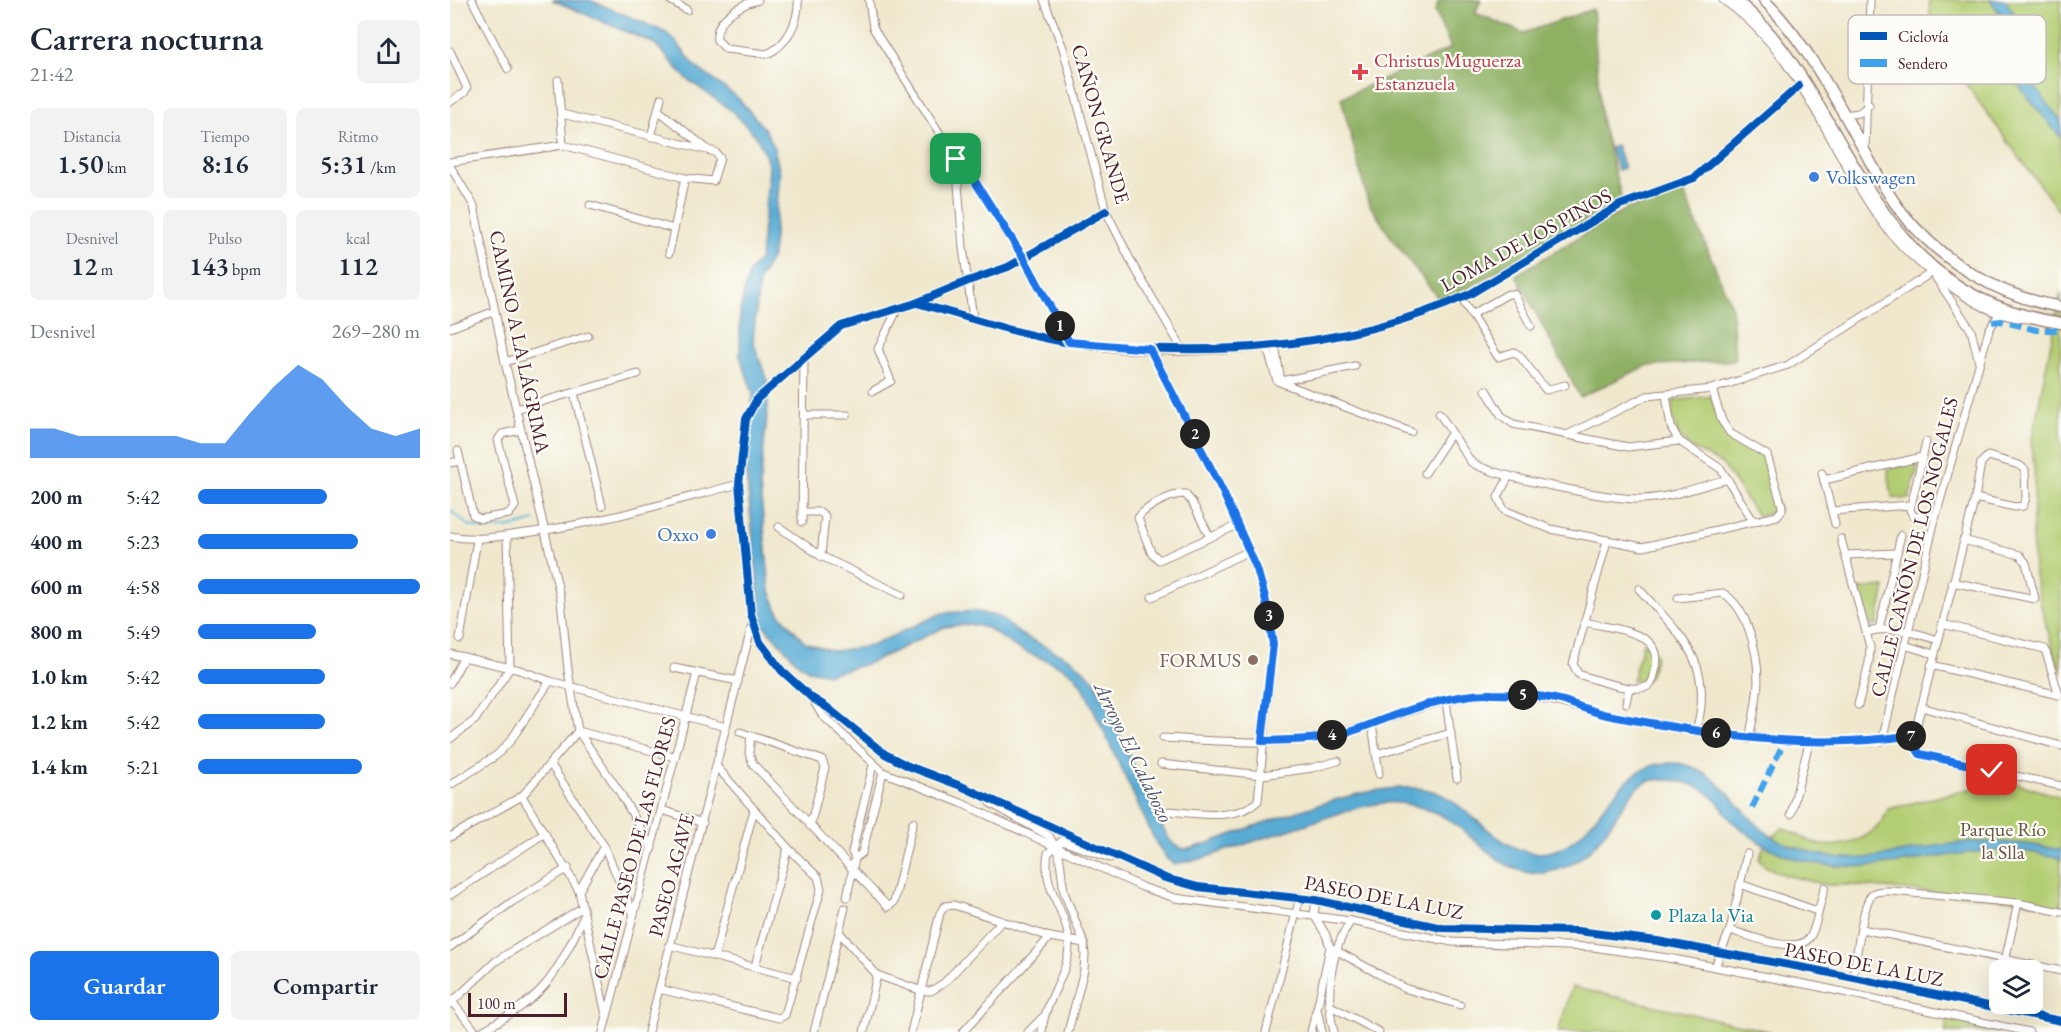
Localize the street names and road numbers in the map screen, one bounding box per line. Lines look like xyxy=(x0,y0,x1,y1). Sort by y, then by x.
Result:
street label: CAÑON GRANDE xyxy=(1066,41,1136,207)
street label: LOMA DE LOS PINOS xyxy=(1436,182,1616,298)
street label: CAMINO A LA LÁGRIMA xyxy=(484,228,556,456)
street label: CALLE CAÑÓN DE LOS NOGALES xyxy=(1864,394,1964,700)
street label: CALLE PASEO DE LAS FLORES xyxy=(586,714,682,982)
street label: PASEO AGAVE xyxy=(642,811,700,939)
street label: PASEO DE LA LUZ xyxy=(1302,869,1466,925)
street label: PASEO DE LA LUZ xyxy=(1782,936,1946,992)

